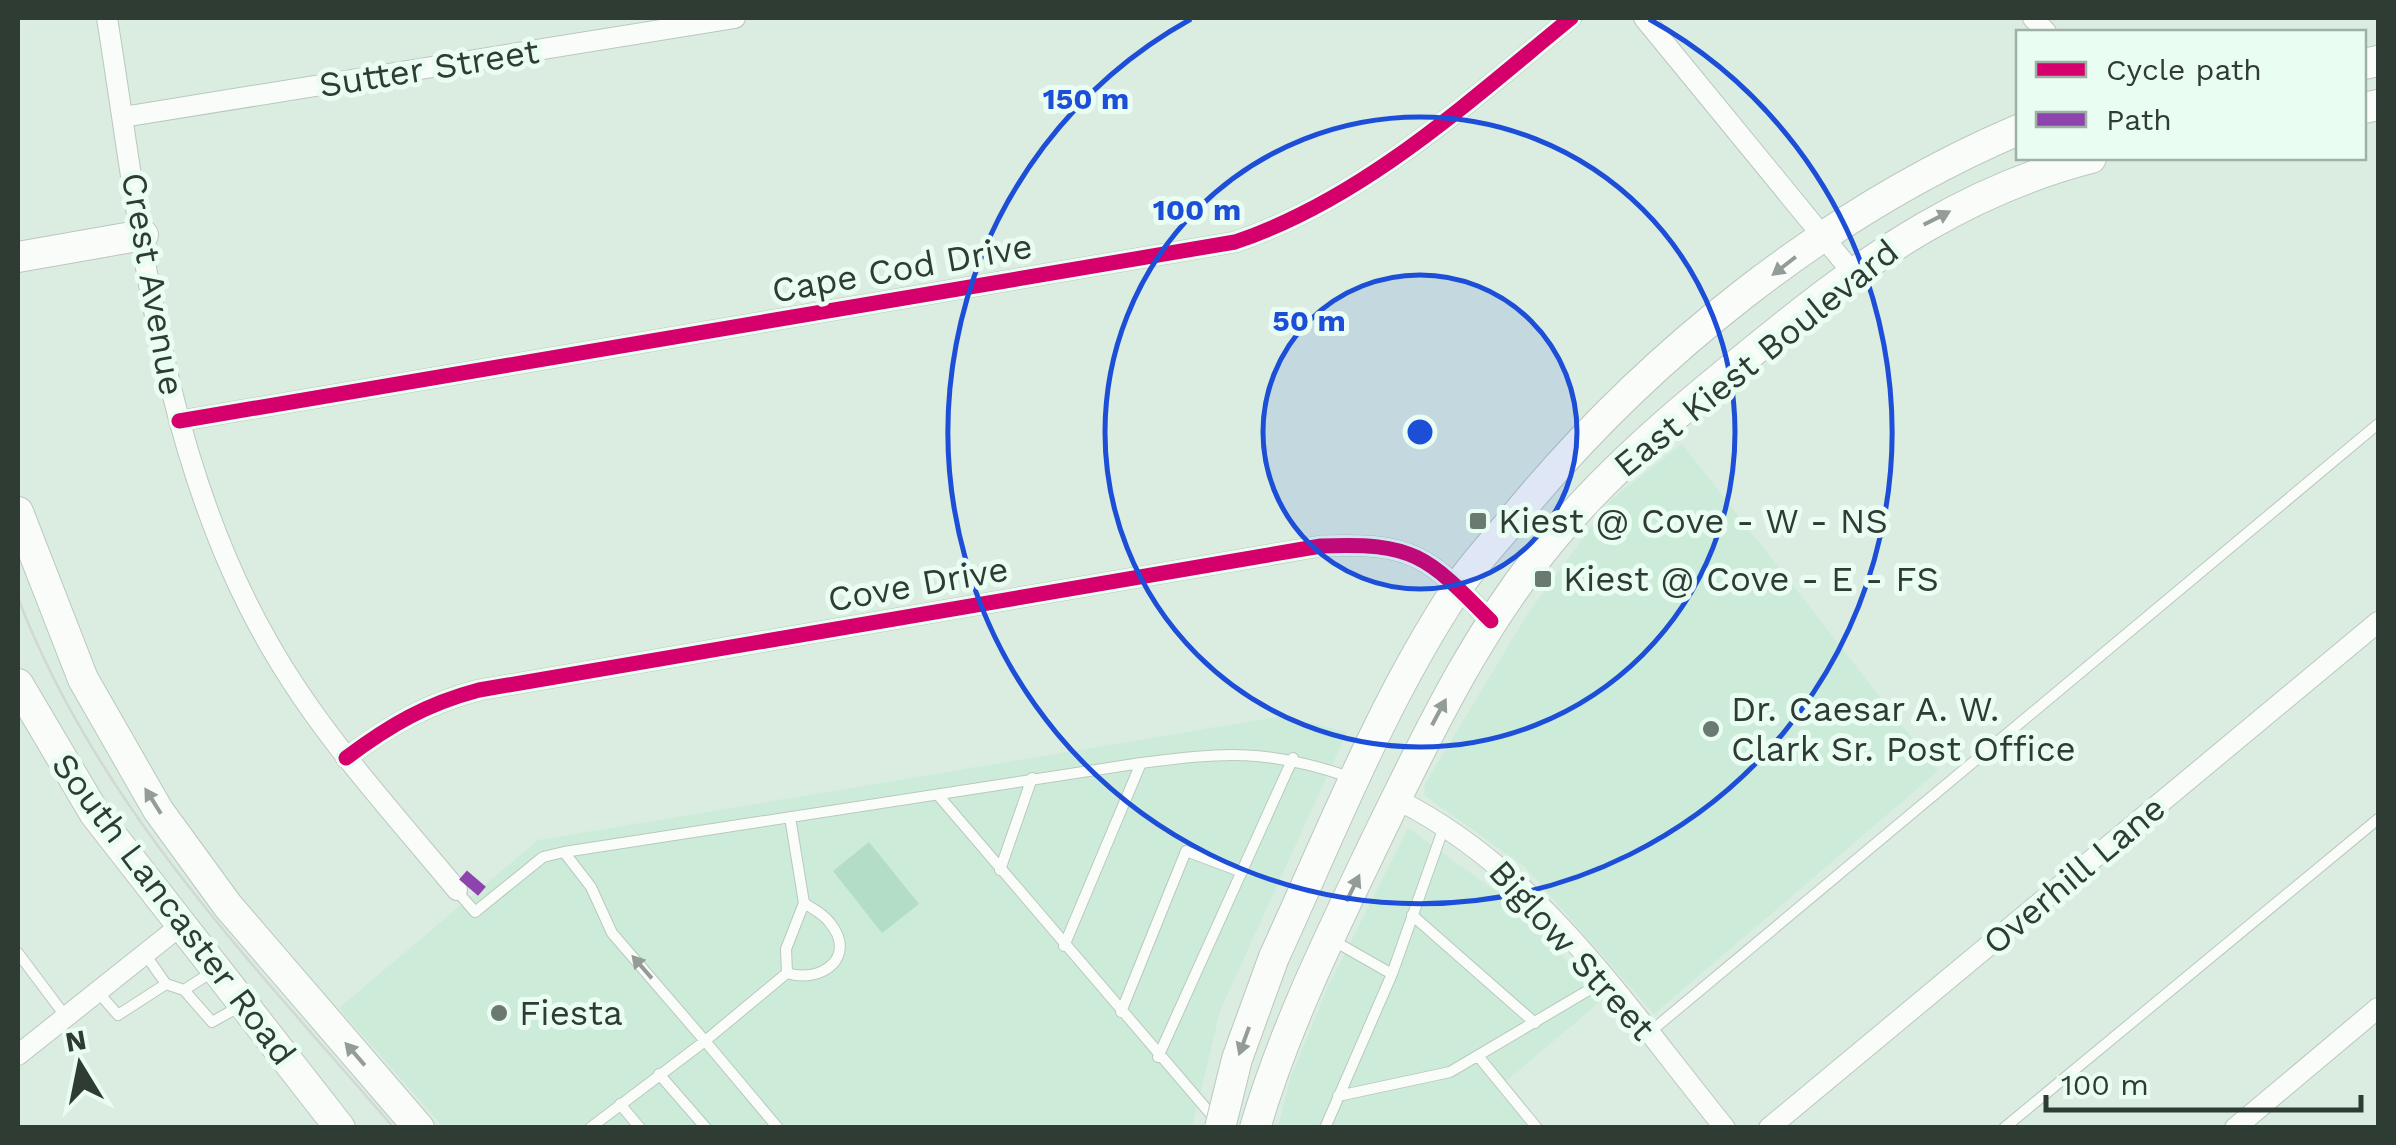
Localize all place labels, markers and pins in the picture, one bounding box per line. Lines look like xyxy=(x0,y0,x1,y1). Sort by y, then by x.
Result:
centre of rings xyxy=(1402,414,1438,450)
place label: Kiest @ Cove - W - NS xyxy=(1498,500,1888,542)
marker: Kiest @ Cove - W - NS xyxy=(1467,510,1489,532)
place label: Kiest @ Cove - E - FS xyxy=(1563,558,1939,600)
marker: Kiest @ Cove - E - FS xyxy=(1532,568,1554,590)
place label: Dr. Caesar A. W. Clark Sr. Post Office xyxy=(1731,688,2076,770)
marker: Dr. Caesar A. W. Clark Sr. Post Office xyxy=(1700,718,1722,740)
place label: Fiesta xyxy=(519,992,623,1034)
marker: Fiesta xyxy=(488,1002,510,1024)

